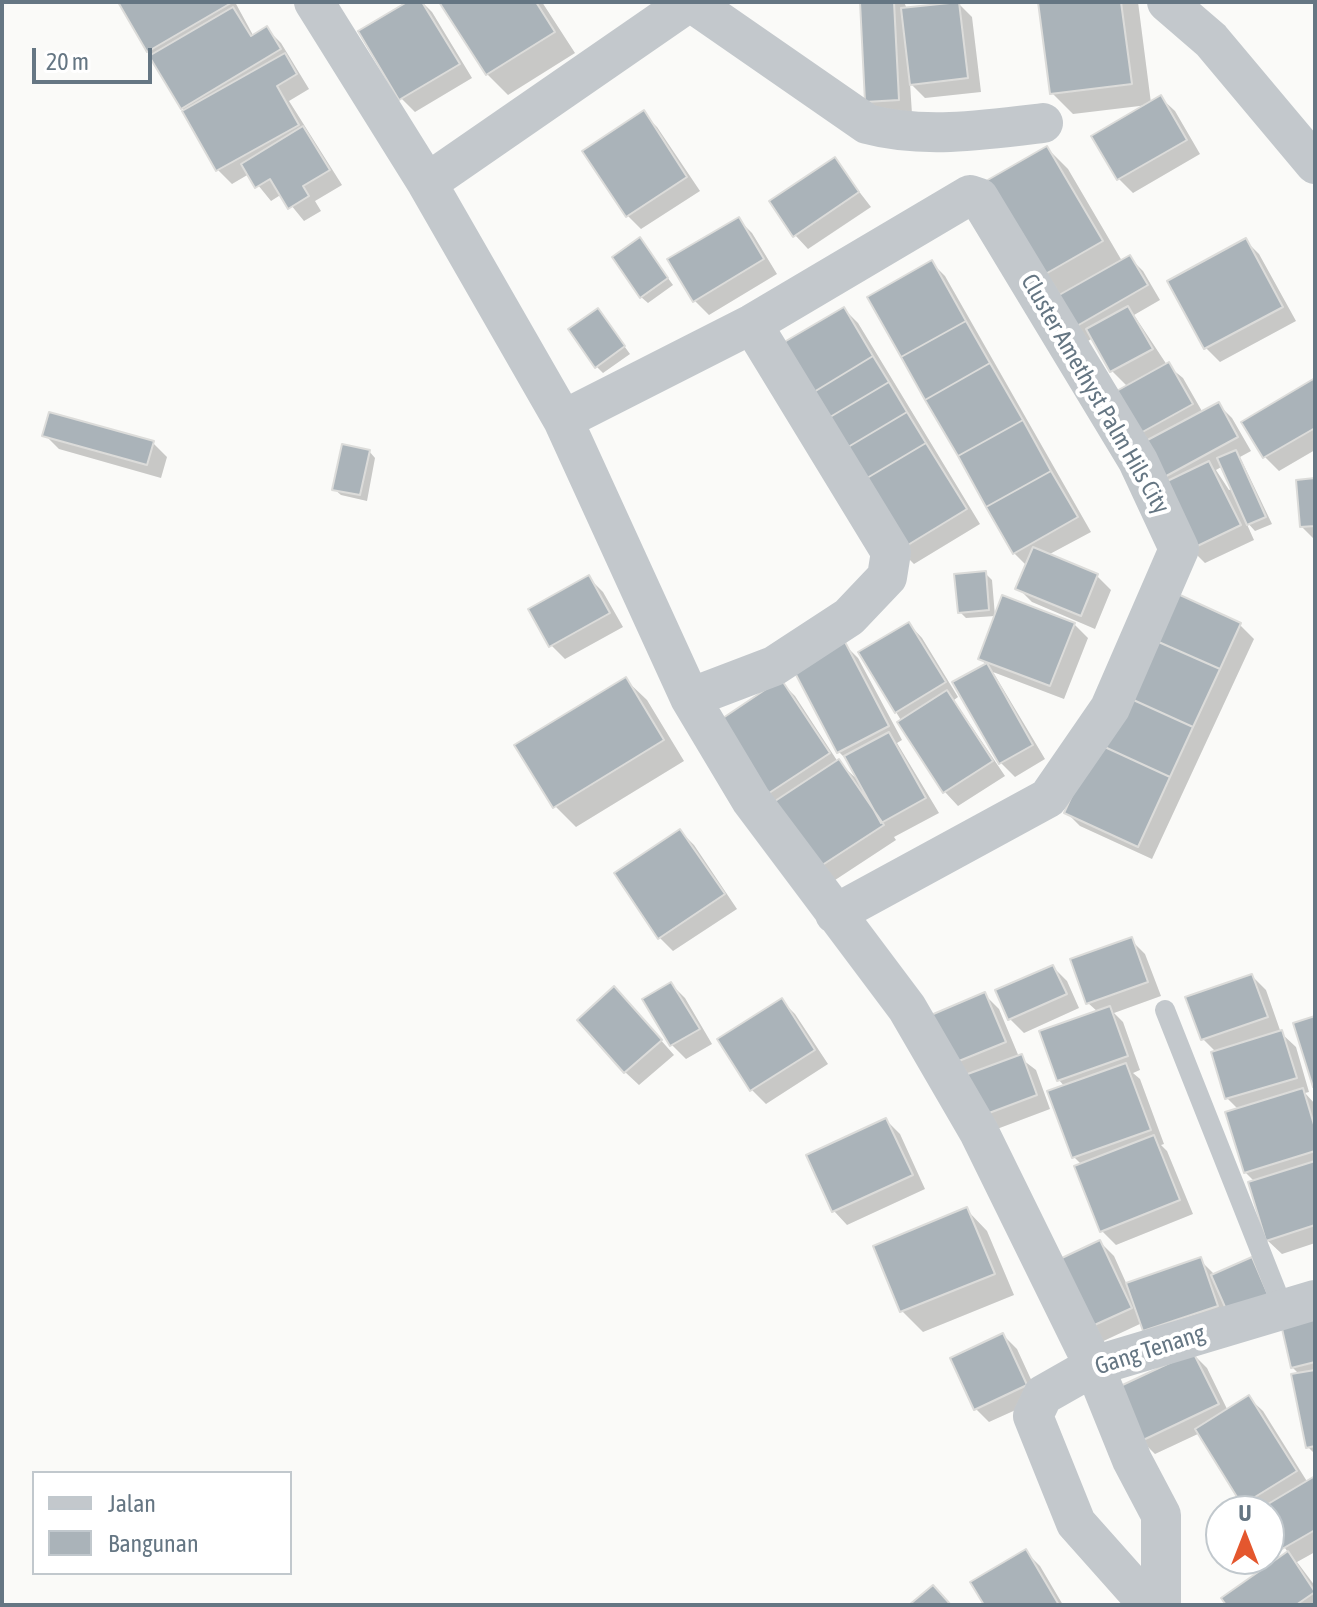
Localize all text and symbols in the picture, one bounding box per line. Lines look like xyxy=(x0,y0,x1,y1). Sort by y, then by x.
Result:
scale bar xyxy=(36,32,156,82)
text: 20 m xyxy=(46,48,89,75)
street label: Cluster Amethyst Palm Hils City xyxy=(1014,269,1176,519)
street label: Gang Tenang xyxy=(1091,1319,1209,1381)
legend xyxy=(32,1471,292,1575)
text: Jalan xyxy=(108,1490,156,1517)
north arrow xyxy=(1205,1495,1285,1575)
text: U xyxy=(1239,1500,1251,1526)
text: Bangunan xyxy=(108,1530,199,1557)

